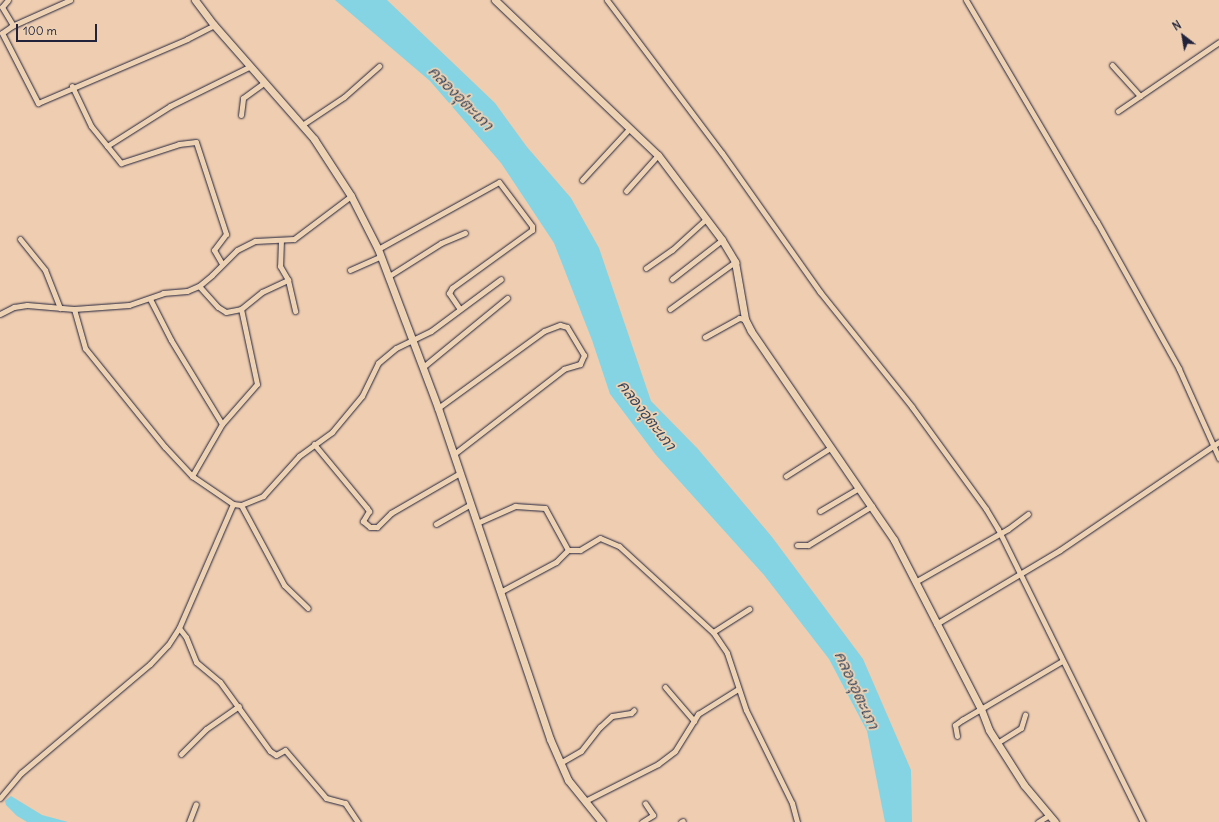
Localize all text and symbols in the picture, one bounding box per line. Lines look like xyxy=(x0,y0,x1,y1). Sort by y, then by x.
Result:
scale bar xyxy=(18,16,99,42)
north arrow xyxy=(1163,16,1203,56)
text: N xyxy=(1170,18,1184,34)
text: 100 m xyxy=(23,23,57,38)
water label: คลองอุ่ตะเภา xyxy=(425,62,497,134)
water label: คลองอุ่ตะเภา xyxy=(614,376,680,454)
water label: คลองอุ่ตะเภา xyxy=(831,648,883,732)

